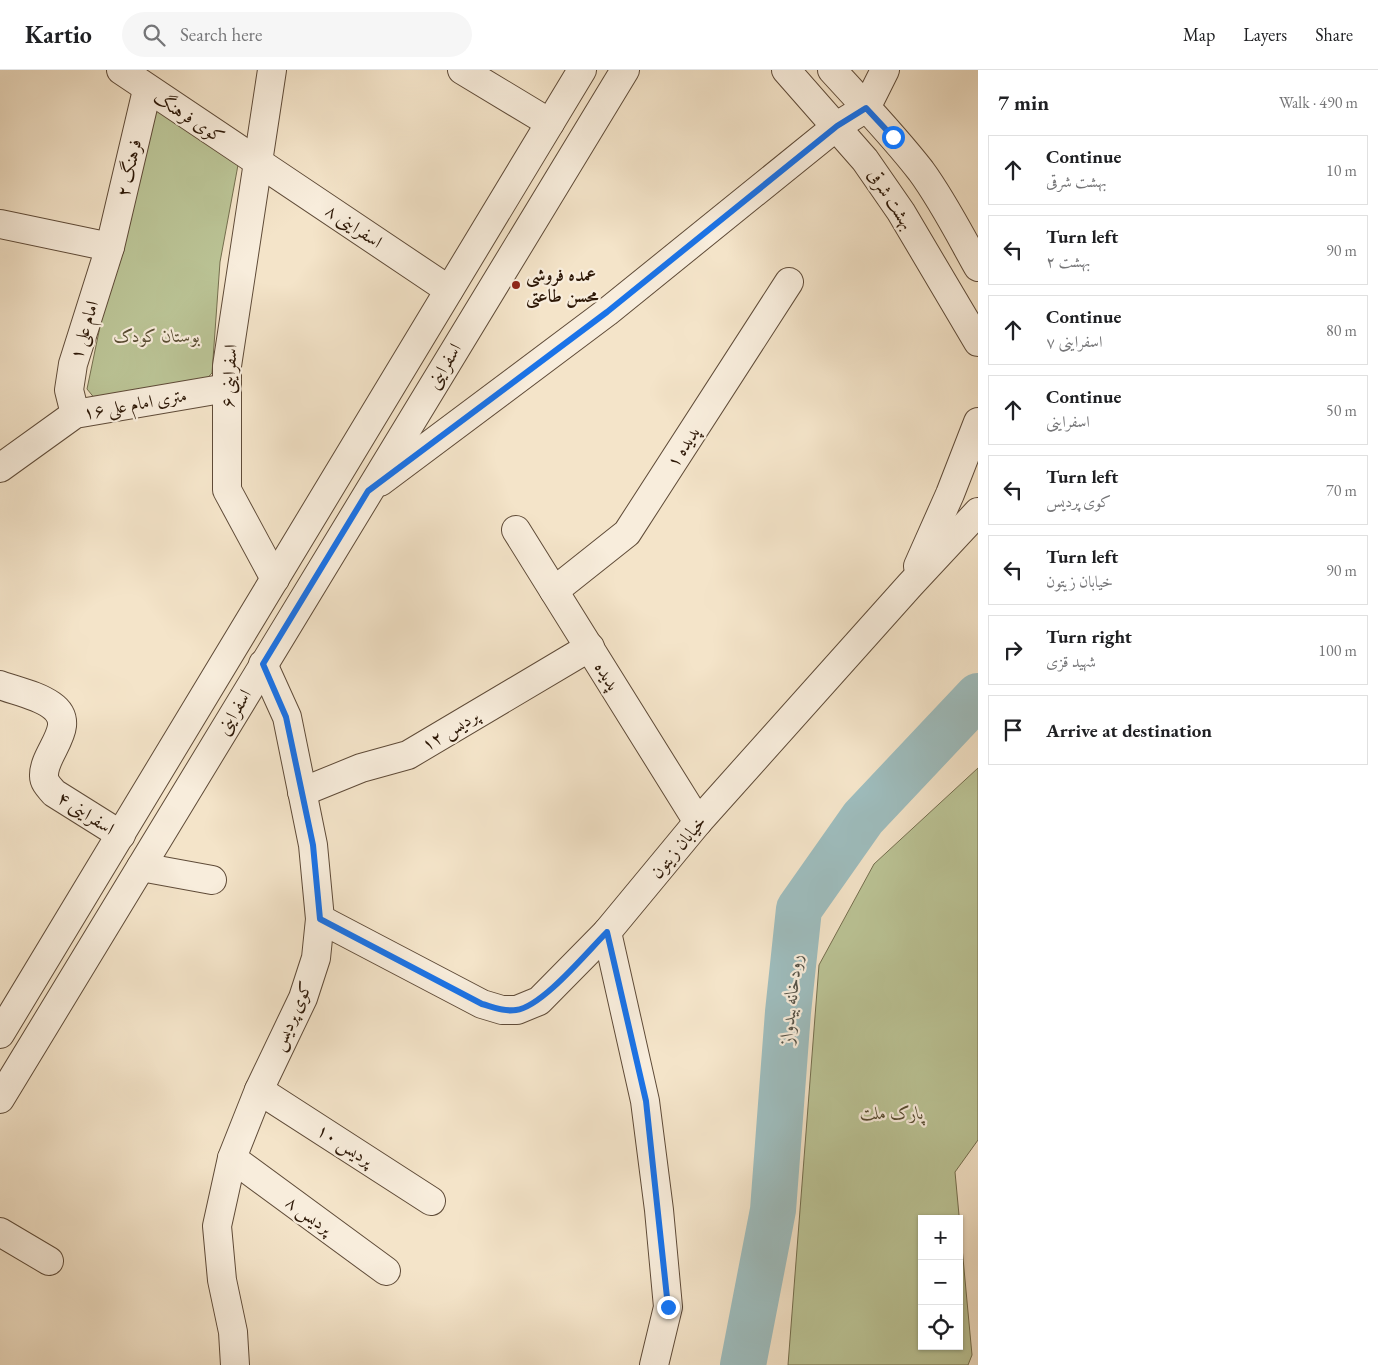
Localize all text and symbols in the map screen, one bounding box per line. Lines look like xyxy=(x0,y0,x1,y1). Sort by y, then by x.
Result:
search box xyxy=(122,12,472,57)
text: Kartio xyxy=(25,19,92,50)
icon: search xyxy=(140,21,168,49)
text: Search here xyxy=(180,22,262,47)
text: Map xyxy=(1183,23,1215,46)
text: Layers xyxy=(1243,23,1287,46)
text: Share xyxy=(1315,23,1353,46)
street label: کوی فرهنگ xyxy=(149,85,229,149)
text: 7 min xyxy=(998,89,1049,116)
text: Walk · 490 m xyxy=(1279,92,1358,113)
route start xyxy=(882,126,905,149)
street label: فرهنگ ۲ xyxy=(111,137,147,199)
text: Continue xyxy=(1046,144,1121,169)
icon: ahead xyxy=(999,156,1027,184)
text: 10 m xyxy=(1326,160,1357,181)
street label: بهشت شرقی xyxy=(862,164,920,234)
text: بهشت شرقی xyxy=(1046,171,1107,192)
street label: اسفراینی ۸ xyxy=(321,198,387,254)
text: Turn left xyxy=(1046,224,1118,249)
icon: left xyxy=(999,236,1027,264)
text: 90 m xyxy=(1326,240,1357,261)
text: بهشت ۲ xyxy=(1046,251,1090,272)
place label: عمده فروشی محسن طاعتی xyxy=(526,263,600,309)
marker: عمده فروشی محسن طاعتی xyxy=(510,279,522,291)
street label: امام علی ۱ xyxy=(64,298,108,363)
text: Continue xyxy=(1046,304,1121,329)
icon: ahead xyxy=(999,316,1027,344)
text: 80 m xyxy=(1326,320,1357,341)
park label: بوستان کودک xyxy=(114,324,201,347)
text: اسفراینی ۷ xyxy=(1046,331,1102,352)
street label: اسفراینی xyxy=(421,339,467,393)
street label: اسفراینی ۶ xyxy=(215,344,243,408)
street label: ۱۶ متری امام علی xyxy=(81,383,189,429)
text: Continue xyxy=(1046,384,1121,409)
icon: ahead xyxy=(999,396,1027,424)
text: 50 m xyxy=(1326,400,1357,421)
text: اسفراینی xyxy=(1046,411,1090,432)
street label: پدیده ۱ xyxy=(661,422,706,473)
text: Turn left xyxy=(1046,464,1118,489)
icon: left xyxy=(999,476,1027,504)
text: 70 m xyxy=(1326,480,1357,501)
text: کوی پردیس xyxy=(1046,491,1111,512)
text: Turn left xyxy=(1046,544,1118,569)
icon: left xyxy=(999,556,1027,584)
text: 90 m xyxy=(1326,560,1357,581)
text: خیابان زیتون xyxy=(1046,571,1113,592)
text: Turn right xyxy=(1046,624,1132,649)
icon: right xyxy=(999,636,1027,664)
text: 100 m xyxy=(1318,640,1357,661)
text: شهید قزی xyxy=(1046,651,1096,672)
street label: پدیده xyxy=(588,657,625,696)
street label: اسفراینی xyxy=(211,685,257,739)
street label: پردیس ۱۲ xyxy=(417,703,485,756)
icon: arrive xyxy=(999,716,1027,744)
text: Arrive at destination xyxy=(1046,718,1212,743)
street label: اسفراینی ۴ xyxy=(53,786,119,840)
street label: خیابان زیتون xyxy=(645,810,711,884)
water label: رودخانه بیدواز xyxy=(773,953,808,1047)
street label: کوی پردیس xyxy=(266,978,318,1054)
park label: پارک ملت xyxy=(860,1101,925,1126)
street label: پردیس ۱۰ xyxy=(312,1118,379,1173)
street label: پردیس ۸ xyxy=(281,1190,339,1241)
map controls xyxy=(918,1215,963,1350)
button: + xyxy=(918,1215,963,1260)
button: − xyxy=(918,1260,963,1305)
route end xyxy=(657,1296,680,1319)
button: locate xyxy=(918,1305,963,1350)

